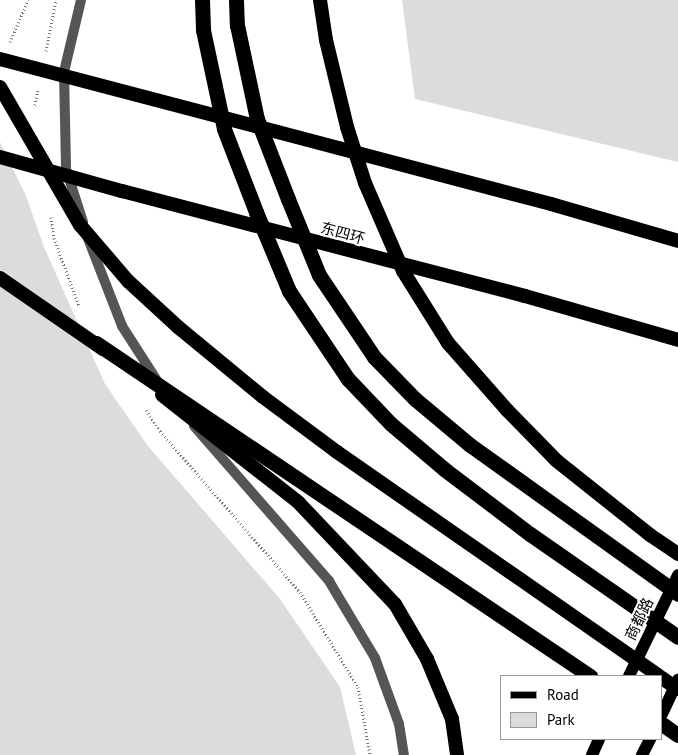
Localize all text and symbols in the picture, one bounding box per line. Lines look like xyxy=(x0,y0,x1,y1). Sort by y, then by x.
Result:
street label: 东四环 xyxy=(319,218,367,248)
street label: 商都路 xyxy=(621,595,657,643)
legend xyxy=(500,675,663,740)
text: Road xyxy=(547,685,579,704)
text: Park xyxy=(547,710,575,729)

